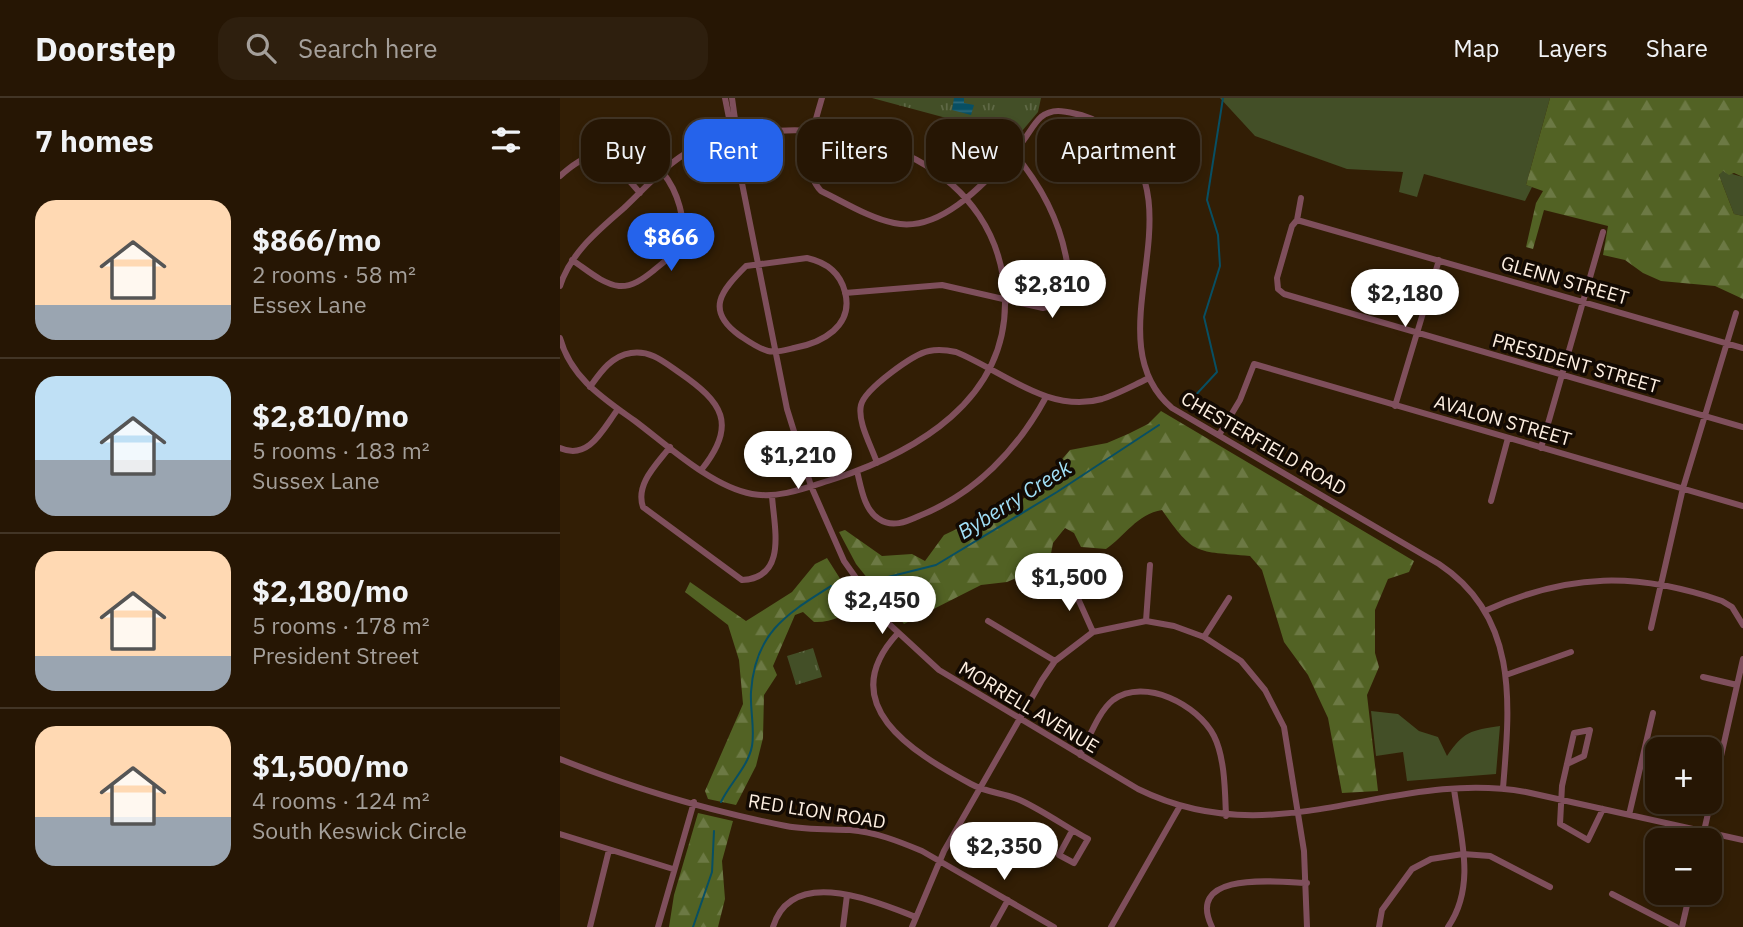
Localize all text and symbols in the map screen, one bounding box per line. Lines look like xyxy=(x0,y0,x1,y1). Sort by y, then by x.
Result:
search box xyxy=(218,17,708,80)
text: Doorstep xyxy=(35,27,176,70)
icon: search xyxy=(242,29,280,67)
text: Search here xyxy=(298,31,437,65)
text: Map xyxy=(1453,32,1500,64)
text: Layers xyxy=(1538,32,1608,64)
text: Share xyxy=(1646,32,1708,64)
chip: Buy xyxy=(581,119,670,182)
chip: Rent xyxy=(684,119,783,182)
chip: Filters xyxy=(797,119,912,182)
chip: New xyxy=(926,119,1023,182)
chip: Apartment xyxy=(1037,119,1200,182)
text: 7 homes xyxy=(35,121,154,160)
icon: filters xyxy=(487,121,525,159)
pin: $866 xyxy=(630,214,712,273)
text: $866/mo xyxy=(252,220,381,259)
text: $866 xyxy=(643,221,699,251)
icon: home xyxy=(91,228,175,312)
street label: GLENN STREET xyxy=(1498,250,1632,310)
text: 2 rooms · 58 m² xyxy=(252,259,416,289)
pin: $2,810 xyxy=(995,260,1109,320)
text: $2,810 xyxy=(1014,268,1090,298)
pin: $2,180 xyxy=(1348,270,1462,329)
text: $2,180 xyxy=(1367,277,1443,307)
text: Essex Lane xyxy=(252,289,367,319)
street label: PRESIDENT STREET xyxy=(1490,328,1663,398)
street label: CHESTERFIELD ROAD xyxy=(1177,386,1351,500)
street label: AVALON STREET xyxy=(1432,389,1574,451)
text: $2,810/mo xyxy=(252,396,409,435)
icon: home xyxy=(91,404,175,488)
pin: $1,210 xyxy=(741,432,855,491)
text: 5 rooms · 183 m² xyxy=(252,435,430,465)
text: $1,210 xyxy=(760,439,836,469)
water label: Byberry Creek xyxy=(952,452,1077,545)
text: Sussex Lane xyxy=(252,465,380,495)
pin: $1,500 xyxy=(1012,554,1126,613)
text: $1,500 xyxy=(1031,561,1107,591)
text: $2,180/mo xyxy=(252,571,409,610)
pin: $2,450 xyxy=(825,576,939,636)
icon: home xyxy=(91,579,175,663)
text: $2,450 xyxy=(844,584,920,614)
text: 5 rooms · 178 m² xyxy=(252,610,430,640)
text: President Street xyxy=(252,640,419,670)
street label: MORRELL AVENUE xyxy=(955,656,1103,758)
map controls xyxy=(1645,737,1722,905)
button: + xyxy=(1645,737,1722,814)
text: $1,500/mo xyxy=(252,746,409,785)
icon: home xyxy=(91,754,175,838)
text: 4 rooms · 124 m² xyxy=(252,785,430,815)
street label: RED LION ROAD xyxy=(746,788,888,834)
text: South Keswick Circle xyxy=(252,815,467,845)
pin: $2,350 xyxy=(947,822,1061,882)
button: − xyxy=(1645,828,1722,905)
text: $2,350 xyxy=(966,830,1042,860)

